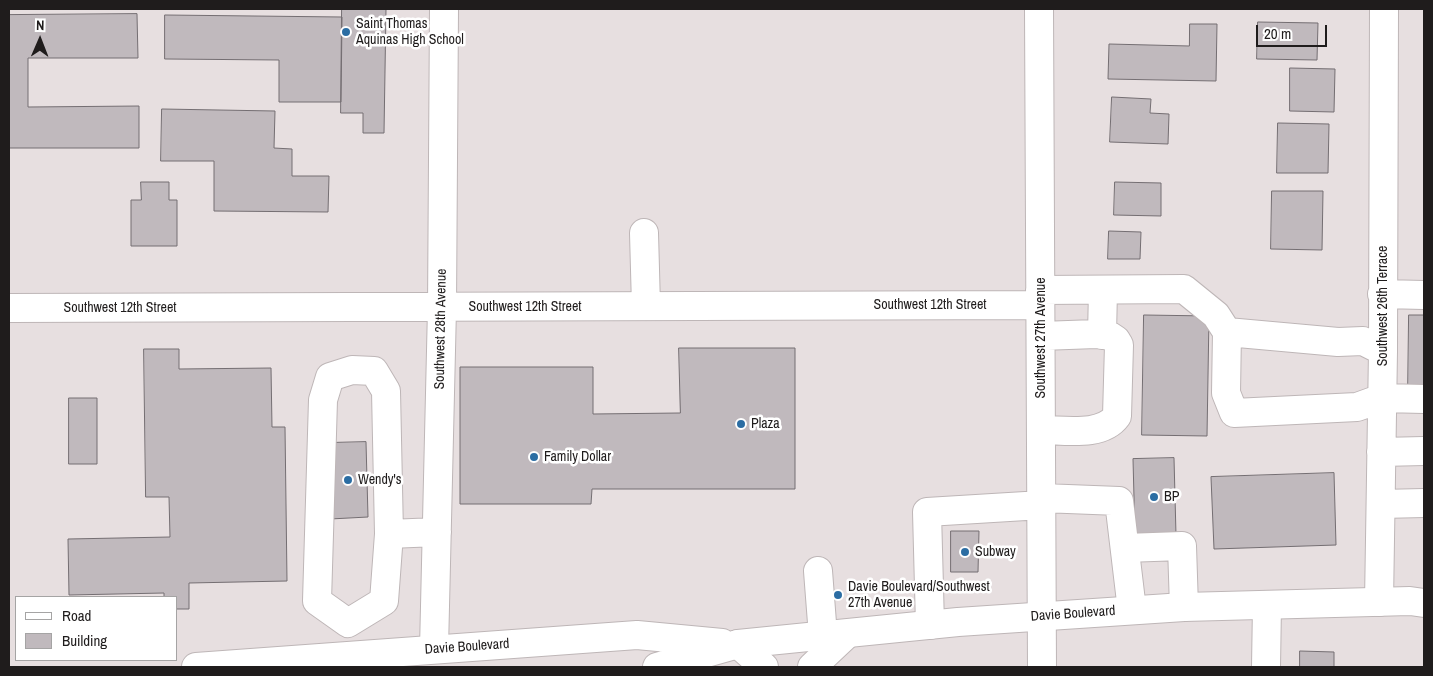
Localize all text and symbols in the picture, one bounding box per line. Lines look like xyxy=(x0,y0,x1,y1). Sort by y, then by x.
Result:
north arrow xyxy=(15,15,65,65)
scale bar xyxy=(1258,15,1329,47)
text: N xyxy=(36,16,45,34)
place label: Saint Thomas Aquinas High School xyxy=(356,16,464,48)
text: 20 m xyxy=(1264,23,1291,44)
marker: Saint Thomas Aquinas High School xyxy=(340,26,352,38)
street label: Southwest 26th Terrace xyxy=(1375,246,1391,366)
street label: Southwest 28th Avenue xyxy=(432,268,450,390)
street label: Southwest 27th Avenue xyxy=(1033,277,1049,399)
street label: Southwest 12th Street xyxy=(874,297,986,313)
street label: Southwest 12th Street xyxy=(469,299,581,315)
street label: Southwest 12th Street xyxy=(64,300,176,316)
place label: Plaza xyxy=(751,416,780,432)
marker: Plaza xyxy=(735,418,747,430)
place label: Family Dollar xyxy=(544,449,611,465)
marker: Family Dollar xyxy=(528,451,540,463)
place label: Wendy's xyxy=(358,472,401,488)
marker: Wendy's xyxy=(342,474,354,486)
place label: BP xyxy=(1164,489,1179,505)
marker: BP xyxy=(1148,491,1160,503)
place label: Subway xyxy=(975,544,1016,560)
marker: Subway xyxy=(959,546,971,558)
place label: Davie Boulevard/Southwest 27th Avenue xyxy=(848,579,990,612)
marker: Davie Boulevard/Southwest 27th Avenue xyxy=(832,589,844,601)
legend xyxy=(15,596,178,661)
street label: Davie Boulevard xyxy=(1030,603,1116,625)
text: Road xyxy=(62,605,91,626)
text: Building xyxy=(62,630,107,651)
street label: Davie Boulevard xyxy=(424,636,510,658)

